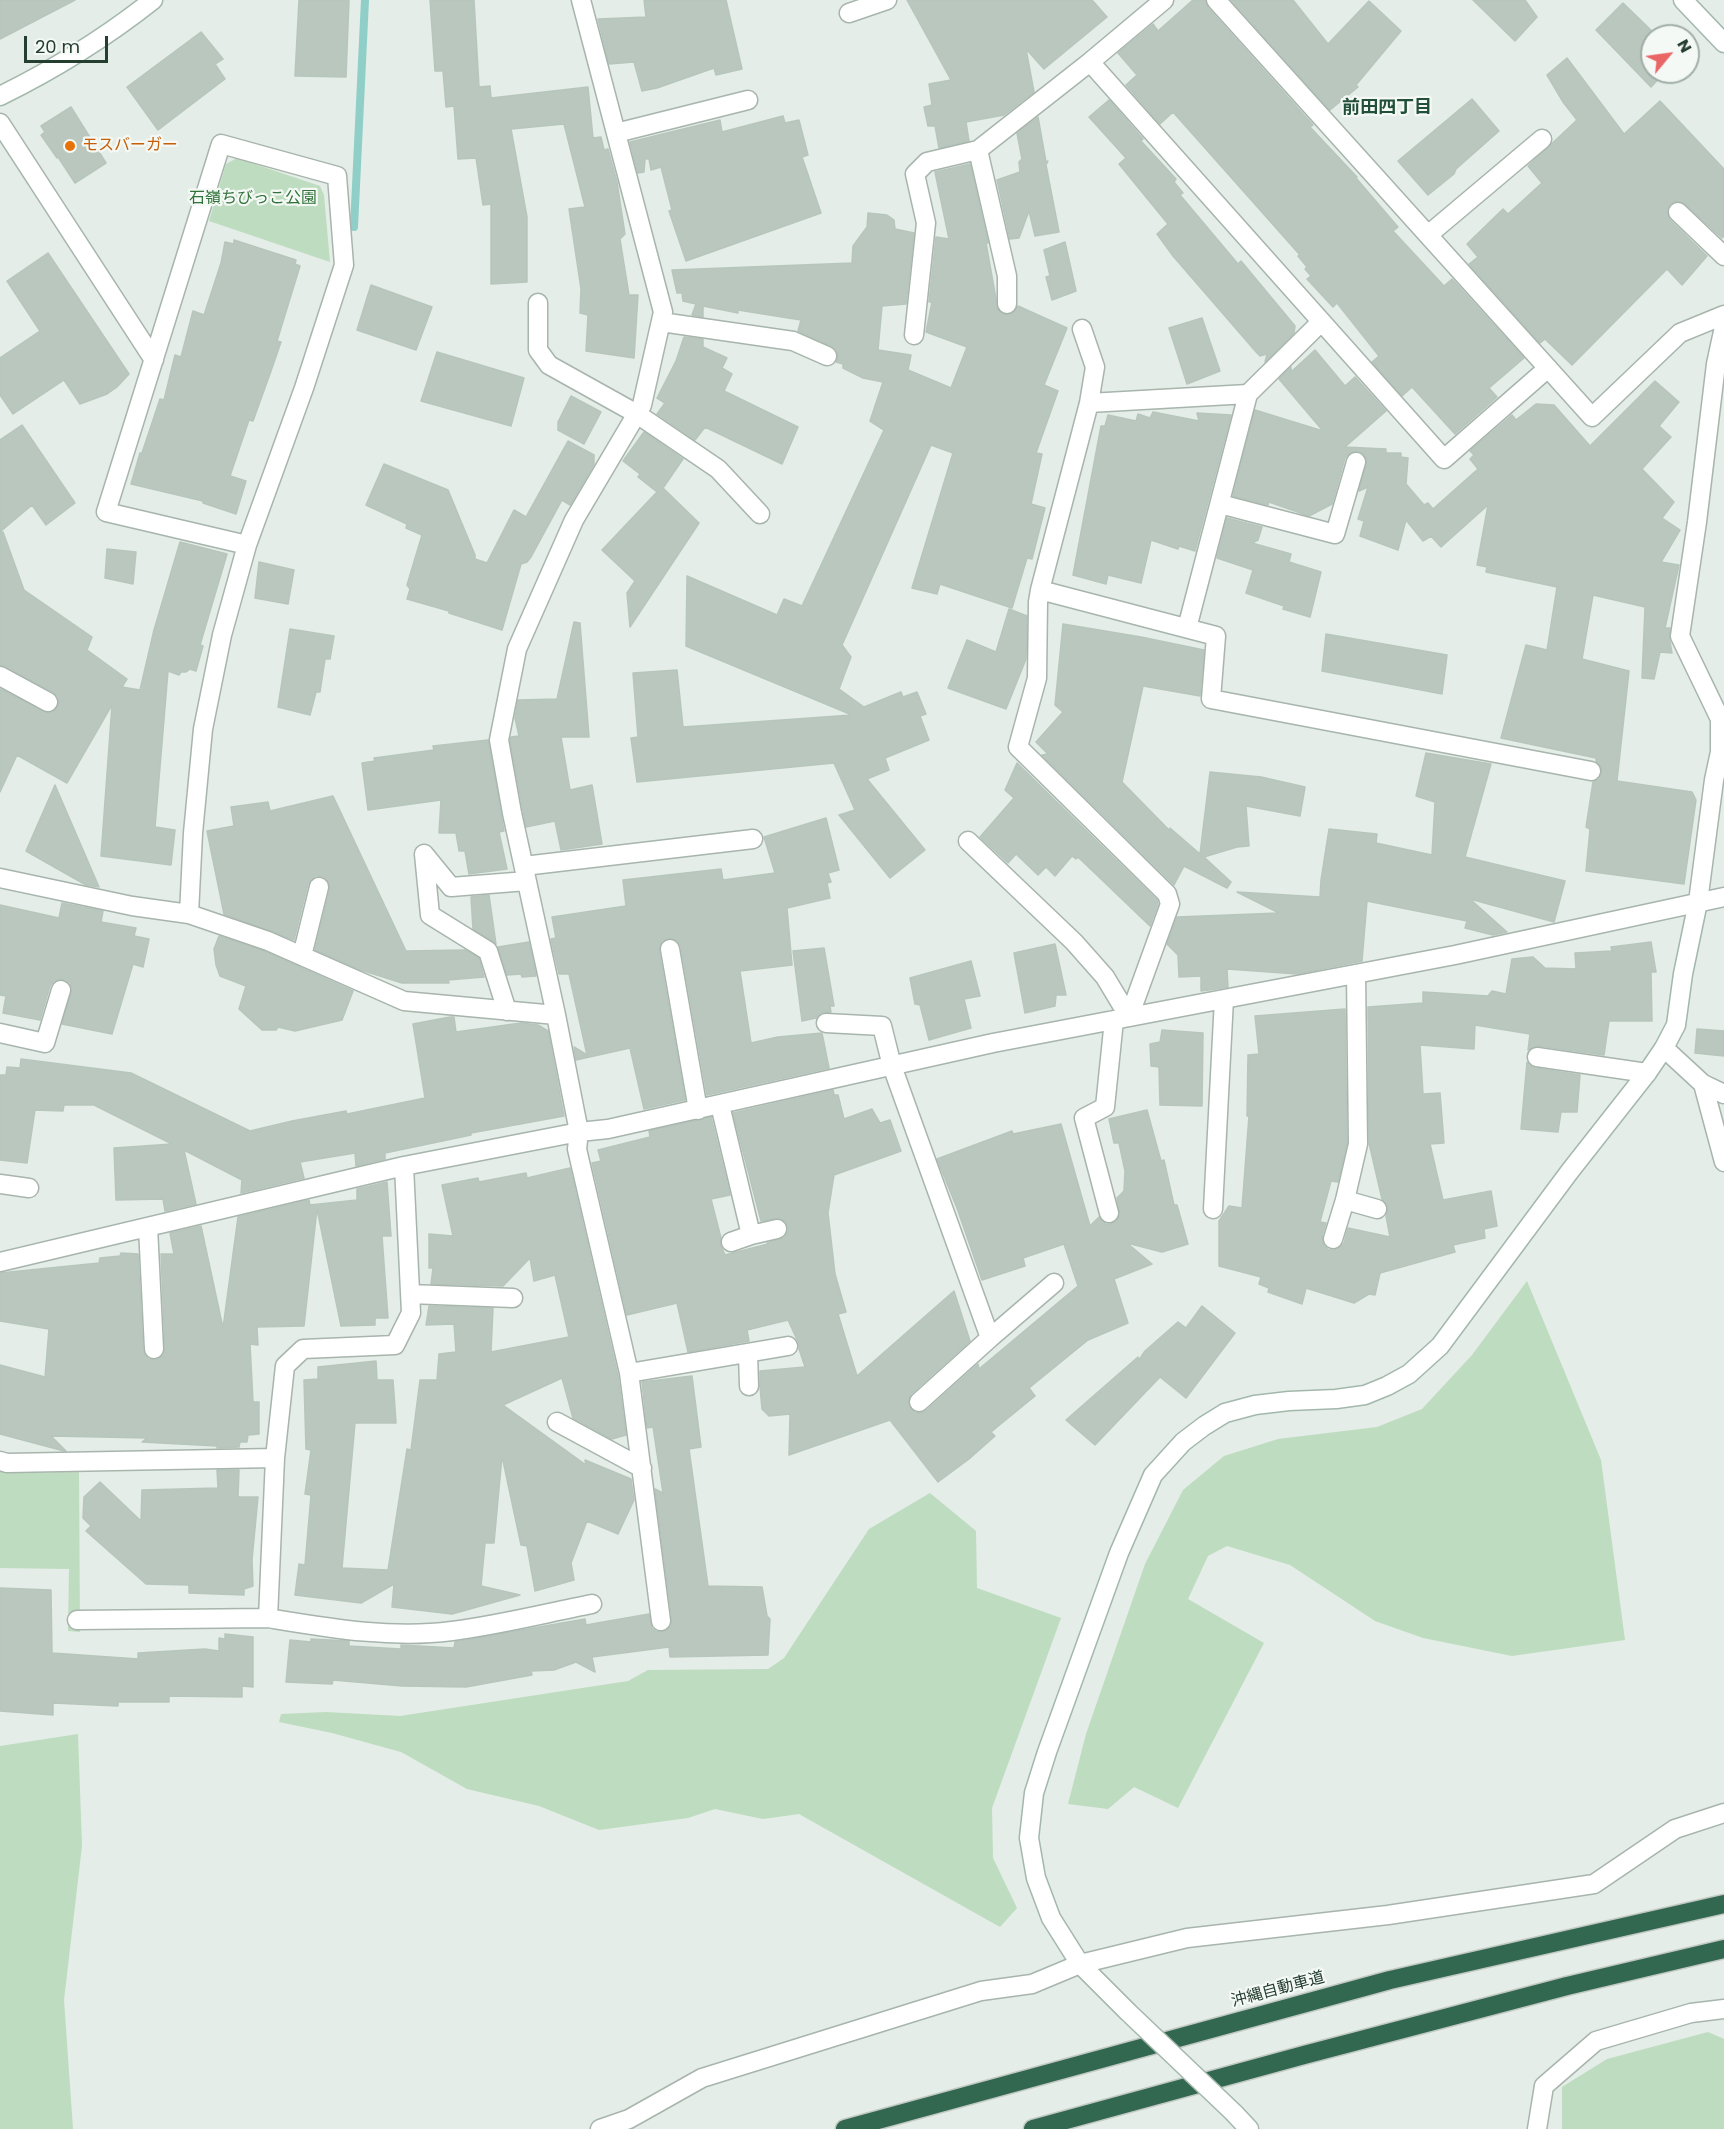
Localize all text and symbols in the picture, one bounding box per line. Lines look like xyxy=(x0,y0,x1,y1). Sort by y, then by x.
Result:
scale bar xyxy=(27,24,111,62)
north arrow xyxy=(1640,24,1700,84)
text: 20 m xyxy=(35,34,80,59)
text: N xyxy=(1671,35,1697,57)
district label: 前田四丁目 xyxy=(1342,97,1432,119)
place label: モスバーガー xyxy=(82,136,178,156)
marker: モスバーガー xyxy=(63,139,77,153)
park label: 石嶺ちびっこ公園 xyxy=(189,189,317,209)
street label: 沖縄自動車道 xyxy=(1229,1968,1327,2012)

